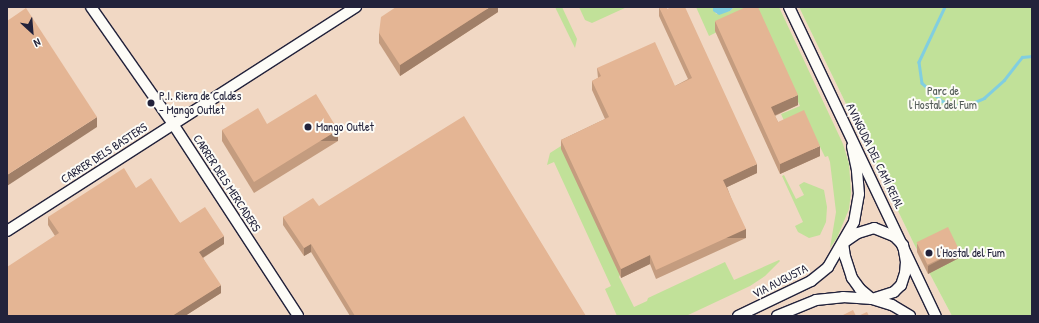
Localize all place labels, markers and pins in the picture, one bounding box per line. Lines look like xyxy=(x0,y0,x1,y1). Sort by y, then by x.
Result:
place label: P.I. Riera de Caldes - Mango Outlet xyxy=(159,89,241,117)
marker: P.I. Riera de Caldes - Mango Outlet xyxy=(146,98,156,108)
place label: Mango Outlet xyxy=(316,120,374,134)
marker: Mango Outlet xyxy=(303,122,313,132)
place label: l'Hostal del Fum xyxy=(937,246,1005,260)
marker: l'Hostal del Fum xyxy=(924,248,934,258)

